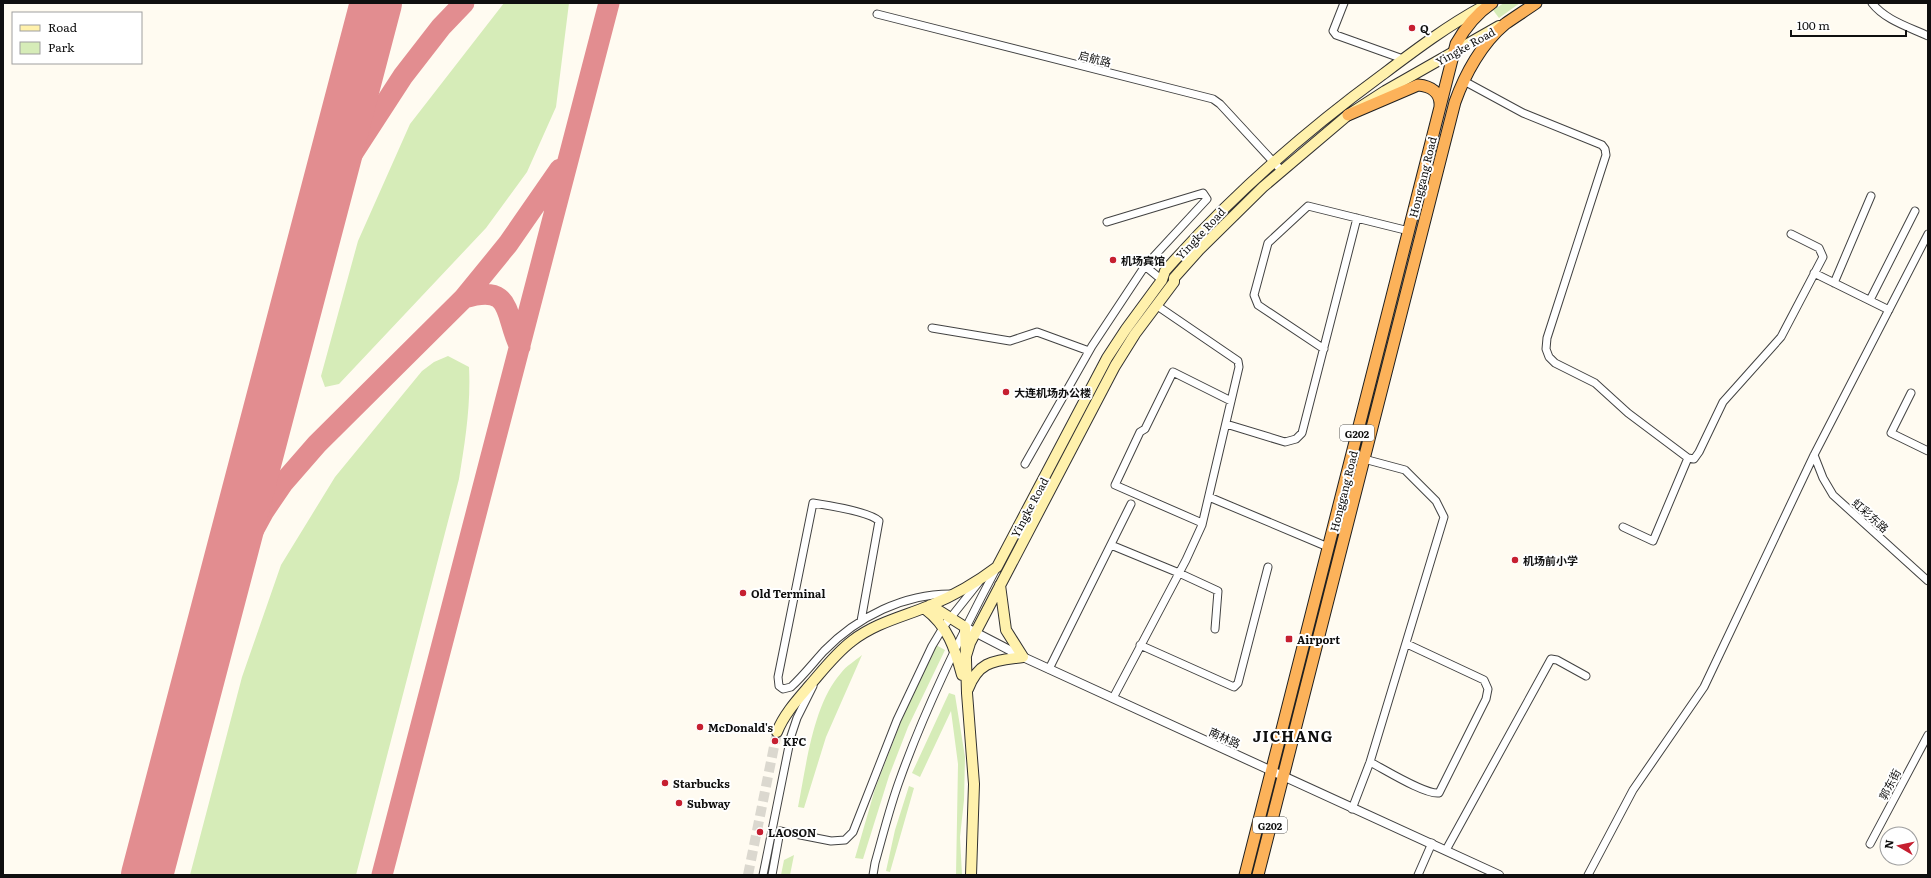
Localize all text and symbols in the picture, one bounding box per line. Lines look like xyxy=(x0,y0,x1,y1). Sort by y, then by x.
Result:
legend xyxy=(12,12,142,64)
scale bar xyxy=(1791,12,1906,38)
text: 100 m xyxy=(1797,16,1830,34)
text: Road xyxy=(48,18,78,36)
place label: Q xyxy=(1420,20,1430,36)
marker: Q xyxy=(1407,23,1417,33)
street label: Yingke Road xyxy=(1432,23,1498,69)
text: Park xyxy=(48,38,75,56)
street label: 启航路 xyxy=(1077,46,1113,70)
street label: Honggang Road xyxy=(1404,135,1440,219)
street label: Yingke Road xyxy=(1172,203,1228,263)
place label: 机场宾馆 xyxy=(1121,252,1165,268)
marker: 机场宾馆 xyxy=(1108,255,1118,265)
place label: 大连机场办公楼 xyxy=(1014,384,1091,400)
marker: 大连机场办公楼 xyxy=(1001,387,1011,397)
road number: G202 xyxy=(1340,425,1374,441)
street label: Honggang Road xyxy=(1325,449,1361,533)
street label: Yingke Road xyxy=(1006,474,1052,540)
street label: 虹彩东路 xyxy=(1849,494,1893,536)
place label: 机场前小学 xyxy=(1523,552,1578,568)
marker: 机场前小学 xyxy=(1510,555,1520,565)
place label: Old Terminal xyxy=(751,585,825,601)
marker: Old Terminal xyxy=(738,588,748,598)
place label: Airport xyxy=(1297,631,1340,647)
marker: Airport xyxy=(1284,634,1294,644)
place label: McDonald's xyxy=(708,719,774,735)
marker: McDonald's xyxy=(695,722,705,732)
street label: 南林路 xyxy=(1207,723,1243,751)
district label: JICHANG xyxy=(1253,724,1333,747)
place label: KFC xyxy=(783,733,806,749)
marker: KFC xyxy=(770,736,780,746)
street label: 郭东街 xyxy=(1874,766,1904,802)
place label: Starbucks xyxy=(673,775,730,791)
marker: Starbucks xyxy=(660,778,670,788)
place label: Subway xyxy=(687,795,730,811)
marker: Subway xyxy=(674,798,684,808)
road number: G202 xyxy=(1253,817,1287,833)
place label: LAOSON xyxy=(768,824,816,840)
north arrow xyxy=(1879,826,1919,866)
marker: LAOSON xyxy=(755,827,765,837)
text: N xyxy=(1880,838,1897,850)

